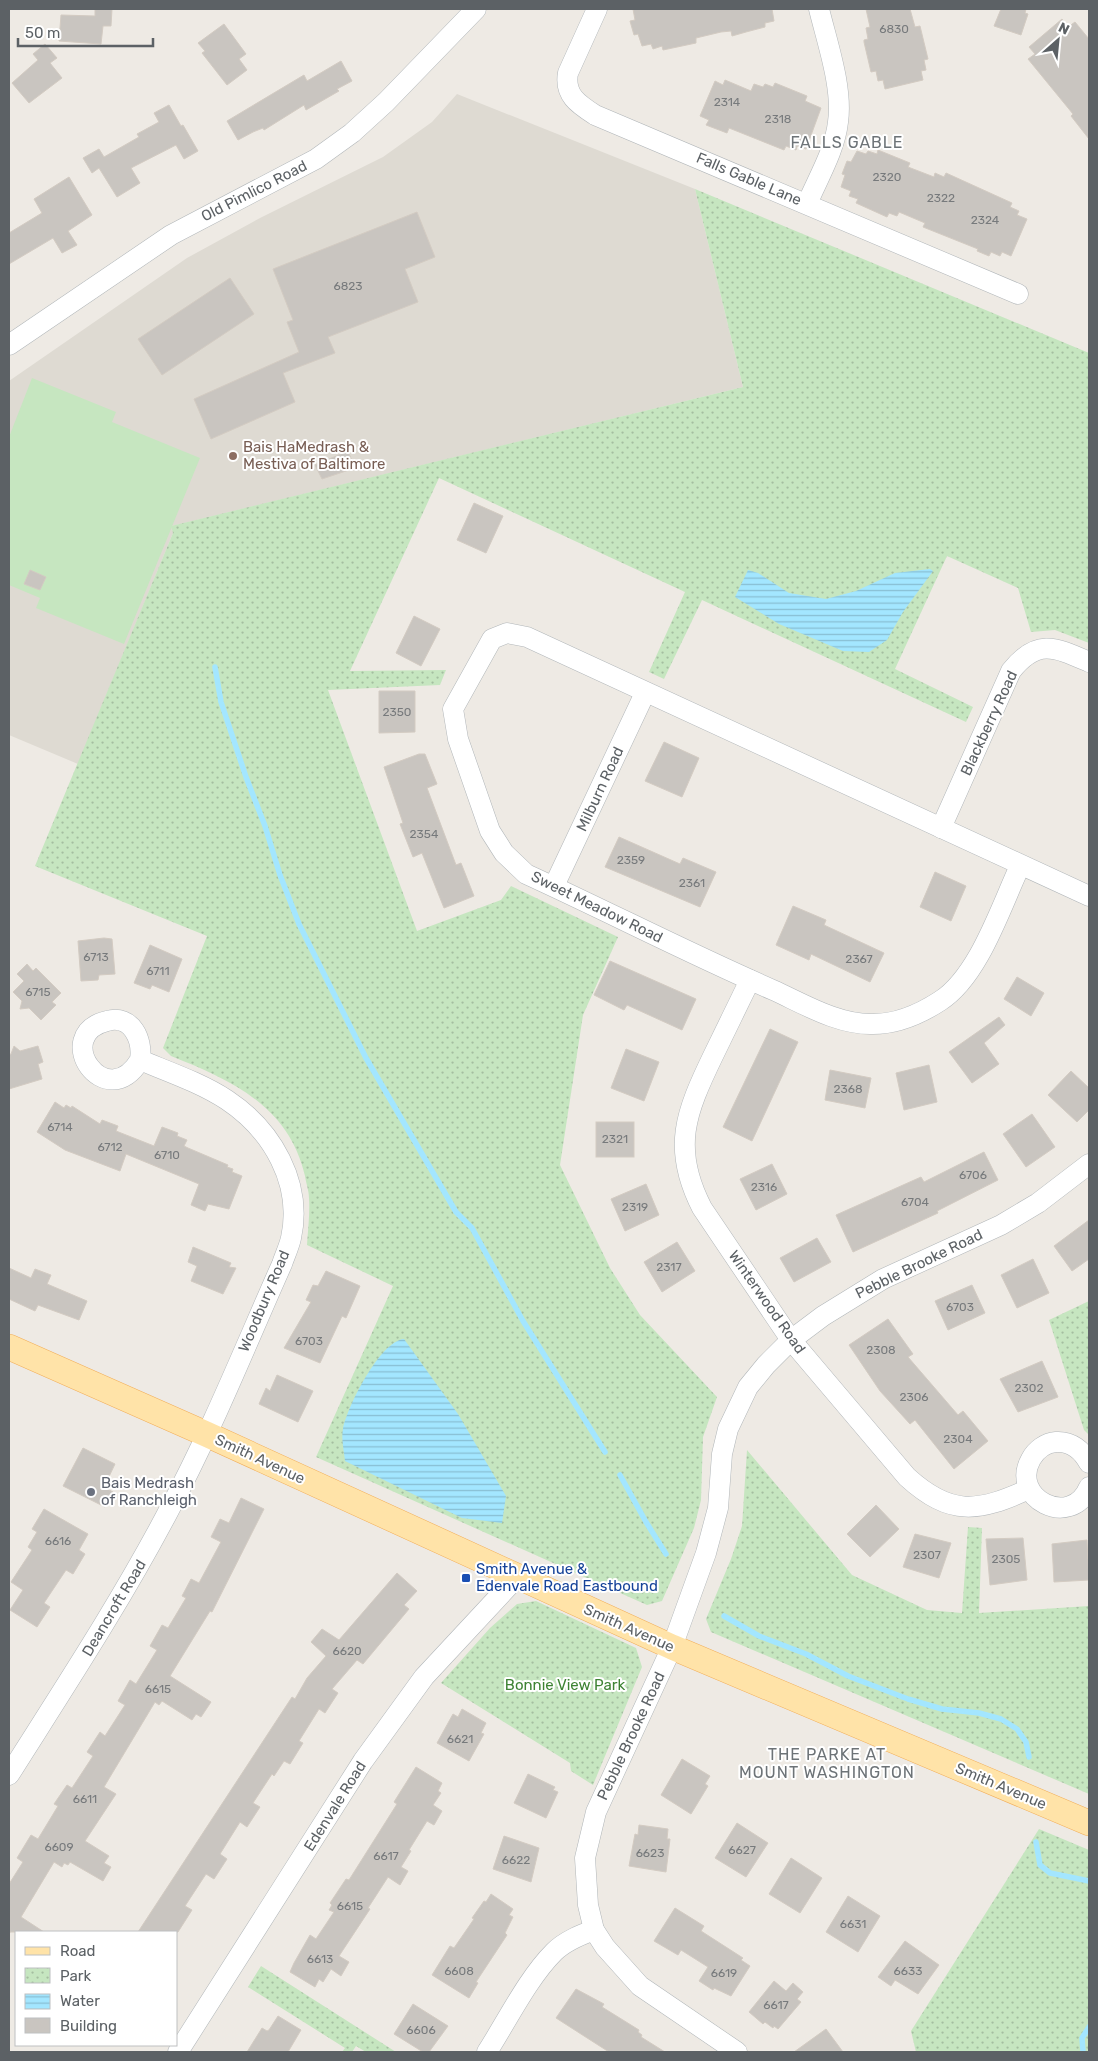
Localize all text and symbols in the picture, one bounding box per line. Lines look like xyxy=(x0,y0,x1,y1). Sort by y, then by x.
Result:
scale bar xyxy=(18,15,152,47)
north arrow xyxy=(1033,15,1083,65)
text: N xyxy=(1055,19,1072,39)
house number: 6830 xyxy=(879,22,909,36)
text: 50 m xyxy=(25,24,60,42)
house number: 2314 xyxy=(714,95,741,109)
house number: 2318 xyxy=(765,112,791,126)
district label: FALLS GABLE xyxy=(790,133,904,152)
street label: Falls Gable Lane xyxy=(694,149,804,209)
street label: Old Pimlico Road xyxy=(198,157,310,225)
house number: 2320 xyxy=(873,170,901,184)
house number: 2322 xyxy=(927,191,955,205)
house number: 2324 xyxy=(971,213,1000,227)
house number: 6823 xyxy=(333,279,363,293)
place label: Bais HaMedrash & Mestiva of Baltimore xyxy=(243,438,385,473)
marker: Bais HaMedrash & Mestiva of Baltimore xyxy=(227,450,239,462)
street label: Blackberry Road xyxy=(957,668,1021,778)
house number: 2350 xyxy=(382,705,412,719)
street label: Milburn Road xyxy=(573,744,627,834)
house number: 2354 xyxy=(410,827,439,841)
house number: 2359 xyxy=(617,853,645,867)
street label: Sweet Meadow Road xyxy=(528,867,666,947)
house number: 2361 xyxy=(679,876,705,890)
house number: 6713 xyxy=(83,950,109,964)
house number: 2367 xyxy=(845,952,873,966)
house number: 6711 xyxy=(146,964,170,978)
house number: 6715 xyxy=(25,985,51,999)
house number: 2368 xyxy=(833,1082,863,1096)
house number: 6714 xyxy=(47,1120,73,1134)
house number: 2321 xyxy=(602,1132,628,1146)
house number: 6712 xyxy=(97,1140,123,1154)
house number: 6710 xyxy=(154,1148,180,1162)
house number: 6706 xyxy=(959,1168,987,1182)
house number: 2316 xyxy=(751,1180,777,1194)
house number: 6704 xyxy=(901,1195,930,1209)
house number: 2319 xyxy=(622,1200,648,1214)
street label: Pebble Brooke Road xyxy=(852,1225,986,1303)
street label: Woodbury Road xyxy=(234,1247,294,1355)
street label: Winterwood Road xyxy=(725,1247,809,1357)
house number: 2317 xyxy=(656,1260,682,1274)
house number: 6703 xyxy=(946,1300,974,1314)
house number: 6703 xyxy=(295,1334,323,1348)
house number: 2308 xyxy=(866,1343,896,1357)
house number: 2302 xyxy=(1015,1381,1043,1395)
house number: 2306 xyxy=(899,1390,929,1404)
street label: Smith Avenue xyxy=(212,1430,308,1488)
house number: 2304 xyxy=(943,1432,973,1446)
place label: Bais Medrash of Ranchleigh xyxy=(101,1474,197,1509)
marker: Bais Medrash of Ranchleigh xyxy=(85,1486,97,1498)
house number: 6616 xyxy=(45,1534,71,1548)
house number: 2307 xyxy=(913,1548,941,1562)
house number: 2305 xyxy=(991,1552,1021,1566)
street label: Deancroft Road xyxy=(78,1557,150,1659)
place label: Smith Avenue & Edenvale Road Eastbound xyxy=(476,1560,658,1595)
marker: Smith Avenue & Edenvale Road Eastbound xyxy=(460,1572,472,1584)
street label: Smith Avenue xyxy=(581,1600,677,1656)
house number: 6620 xyxy=(332,1644,362,1658)
street label: Pebble Brooke Road xyxy=(593,1669,669,1803)
park label: Bonnie View Park xyxy=(505,1676,625,1694)
house number: 6615 xyxy=(145,1682,171,1696)
house number: 6621 xyxy=(447,1732,473,1746)
district label: THE PARKE AT MOUNT WASHINGTON xyxy=(739,1745,915,1782)
street label: Edenvale Road xyxy=(300,1758,370,1854)
street label: Smith Avenue xyxy=(953,1759,1049,1813)
house number: 6611 xyxy=(73,1792,97,1806)
house number: 6609 xyxy=(44,1840,74,1854)
house number: 6627 xyxy=(728,1843,756,1857)
house number: 6623 xyxy=(636,1846,664,1860)
house number: 6617 xyxy=(373,1849,399,1863)
house number: 6622 xyxy=(502,1853,530,1867)
house number: 6615 xyxy=(337,1899,363,1913)
house number: 6631 xyxy=(840,1917,866,1931)
legend xyxy=(15,1931,178,2046)
text: Road xyxy=(60,1942,96,1960)
house number: 6613 xyxy=(307,1952,333,1966)
house number: 6608 xyxy=(444,1964,474,1978)
house number: 6633 xyxy=(894,1964,922,1978)
house number: 6619 xyxy=(711,1966,737,1980)
text: Park xyxy=(60,1967,91,1985)
text: Water xyxy=(60,1992,100,2010)
house number: 6617 xyxy=(763,1998,789,2012)
text: Building xyxy=(60,2017,117,2035)
house number: 6606 xyxy=(406,2023,436,2037)

